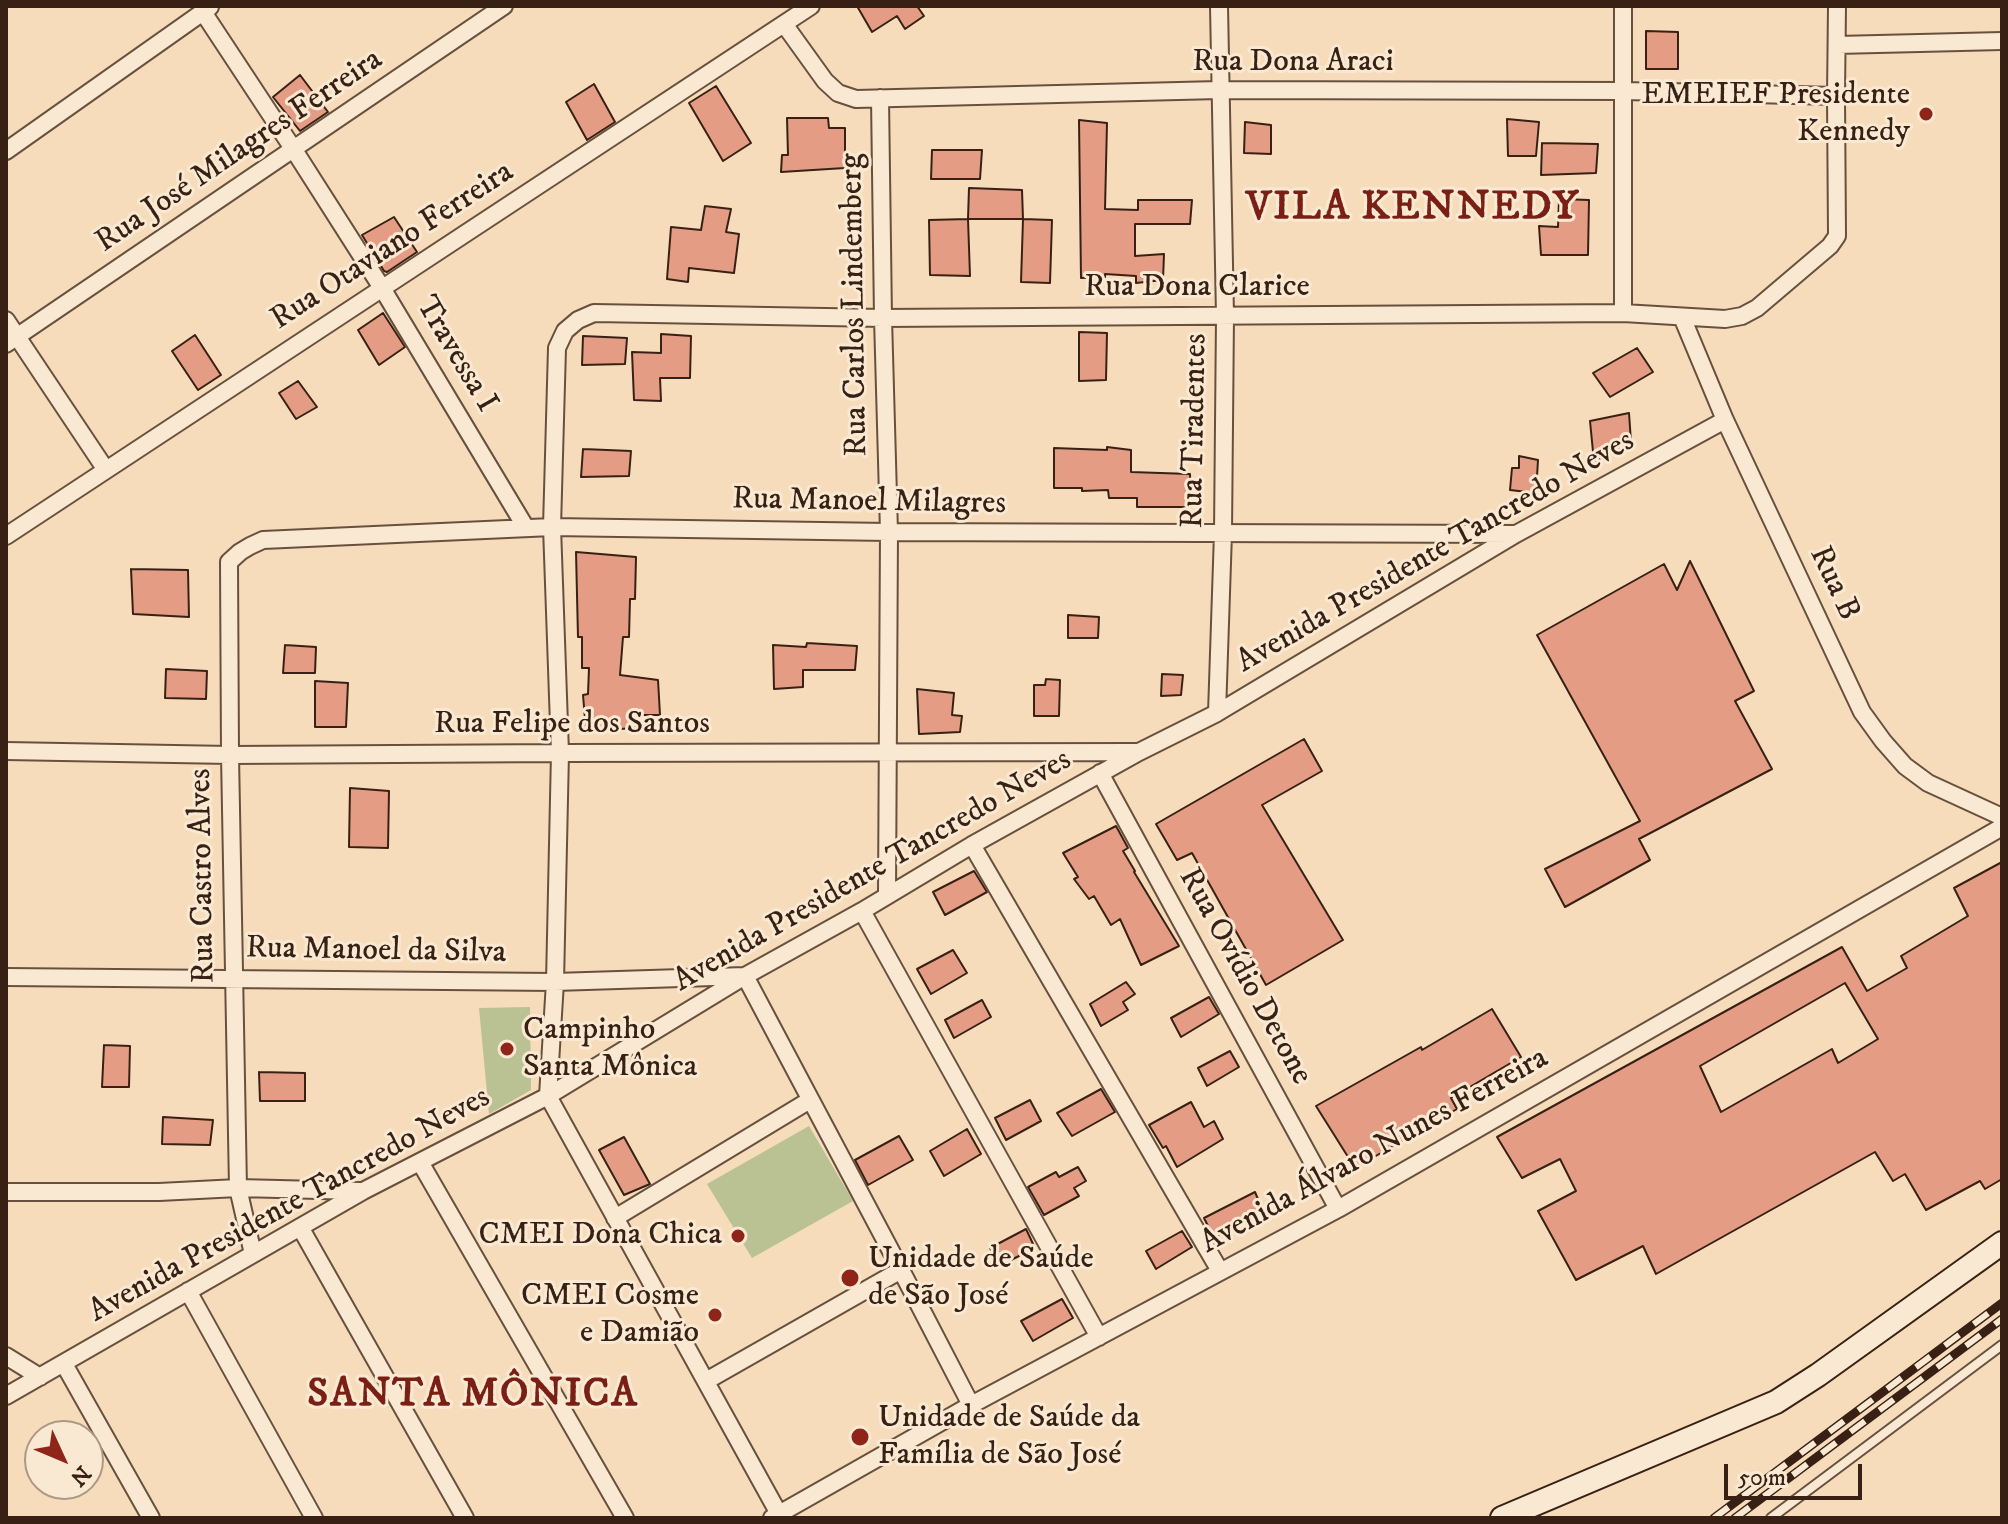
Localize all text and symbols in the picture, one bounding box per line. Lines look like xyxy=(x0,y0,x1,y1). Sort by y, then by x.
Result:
street label: Rua José Milagres Ferreira xyxy=(89,42,391,262)
street label: Rua Dona Araci xyxy=(1192,44,1394,82)
place label: EMEIEF Presidente Kennedy xyxy=(1641,77,1910,152)
marker: EMEIEF Presidente Kennedy xyxy=(1917,105,1935,123)
street label: Rua Carlos Lindemberg xyxy=(834,153,878,457)
street label: Rua Otaviano Ferreira xyxy=(265,154,521,340)
district label: VILA KENNEDY xyxy=(1246,186,1580,234)
street label: Rua Dona Clarice xyxy=(1084,269,1310,307)
street label: Travessa I xyxy=(405,290,505,420)
street label: Rua Tiradentes xyxy=(1175,333,1217,529)
street label: Avenida Presidente Tancredo Neves xyxy=(1230,423,1642,683)
street label: Rua Manoel Milagres xyxy=(732,481,1006,525)
street label: Rua B xyxy=(1799,541,1867,627)
street label: Rua Felipe dos Santos xyxy=(434,706,710,744)
street label: Avenida Presidente Tancredo Neves xyxy=(667,742,1079,1002)
street label: Rua Castro Alves xyxy=(183,768,225,984)
street label: Rua Ovídio Detone xyxy=(1169,862,1319,1092)
street label: Rua Manoel da Silva xyxy=(245,931,507,973)
place label: Campinho Santa Mônica xyxy=(523,1012,697,1087)
marker: Campinho Santa Mônica xyxy=(498,1040,516,1058)
street label: Avenida Álvaro Nunes Ferreira xyxy=(1194,1040,1556,1264)
street label: Avenida Presidente Tancredo Neves xyxy=(83,1079,497,1333)
place label: CMEI Dona Chica xyxy=(478,1217,722,1255)
marker: CMEI Dona Chica xyxy=(729,1227,747,1245)
place label: Unidade de Saúde de São José xyxy=(868,1241,1094,1316)
marker: Unidade de Saúde de São José xyxy=(839,1267,861,1289)
place label: CMEI Cosme e Damião xyxy=(521,1278,699,1353)
marker: CMEI Cosme e Damião xyxy=(706,1306,724,1324)
district label: SANTA MÔNICA xyxy=(307,1373,639,1421)
place label: Unidade de Saúde da Família de São José xyxy=(878,1400,1140,1475)
north arrow xyxy=(24,1420,104,1500)
marker: Unidade de Saúde da Família de São José xyxy=(849,1426,871,1448)
scale bar xyxy=(1728,1448,1866,1498)
text: N xyxy=(64,1460,96,1492)
text: 50 m xyxy=(1738,1463,1786,1493)

